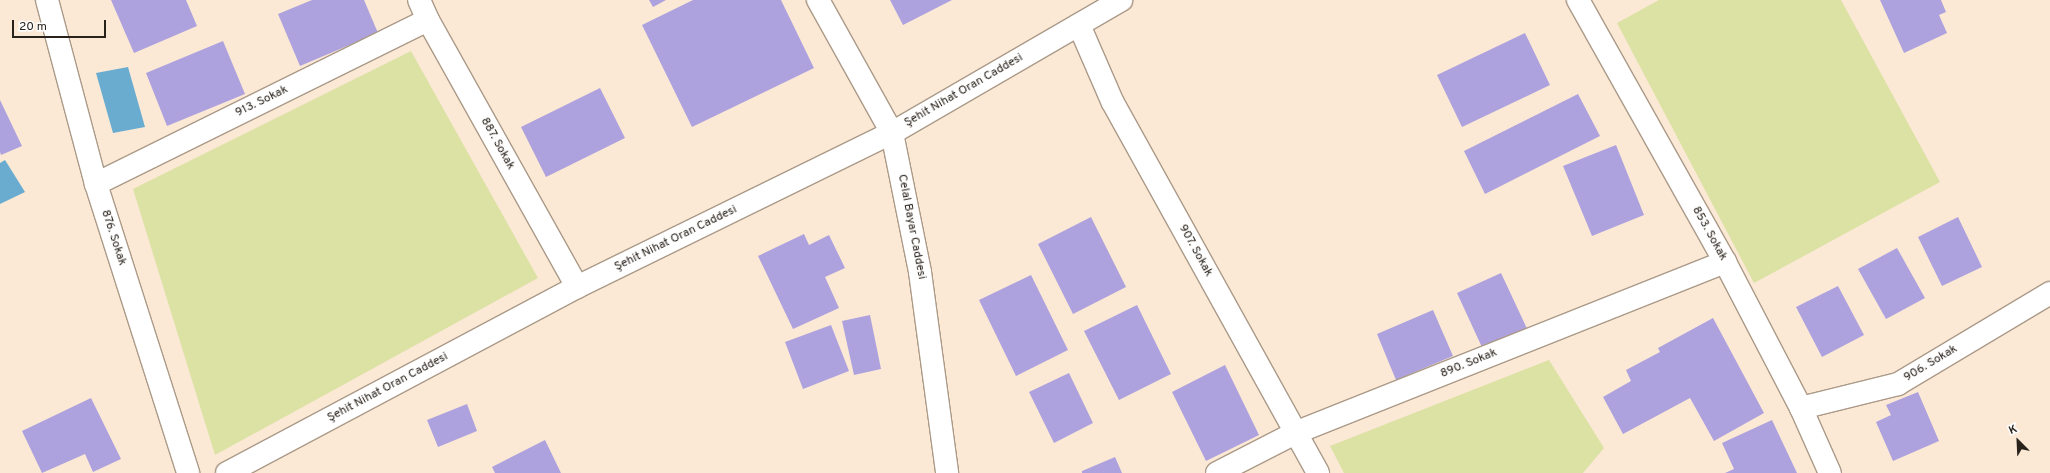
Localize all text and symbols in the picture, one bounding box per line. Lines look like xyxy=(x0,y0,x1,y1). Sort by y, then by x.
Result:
scale bar xyxy=(14,12,108,38)
text: 20 m xyxy=(19,19,47,35)
street label: Şehit Nihat Oran Caddesi xyxy=(902,51,1026,131)
street label: 913. Sokak xyxy=(233,83,291,121)
street label: 887. Sokak xyxy=(477,115,517,173)
street label: Celal Bayar Caddesi xyxy=(894,173,928,281)
street label: Şehit Nihat Oran Caddesi xyxy=(612,203,740,275)
street label: 853. Sokak xyxy=(1688,204,1730,264)
street label: 876. Sokak xyxy=(97,208,129,268)
street label: 907. Sokak xyxy=(1175,222,1215,280)
street label: 906. Sokak xyxy=(1902,342,1960,386)
street label: 890. Sokak xyxy=(1439,346,1499,382)
street label: Şehit Nihat Oran Caddesi xyxy=(325,350,451,426)
north arrow xyxy=(1998,421,2038,461)
text: K xyxy=(2007,422,2020,438)

